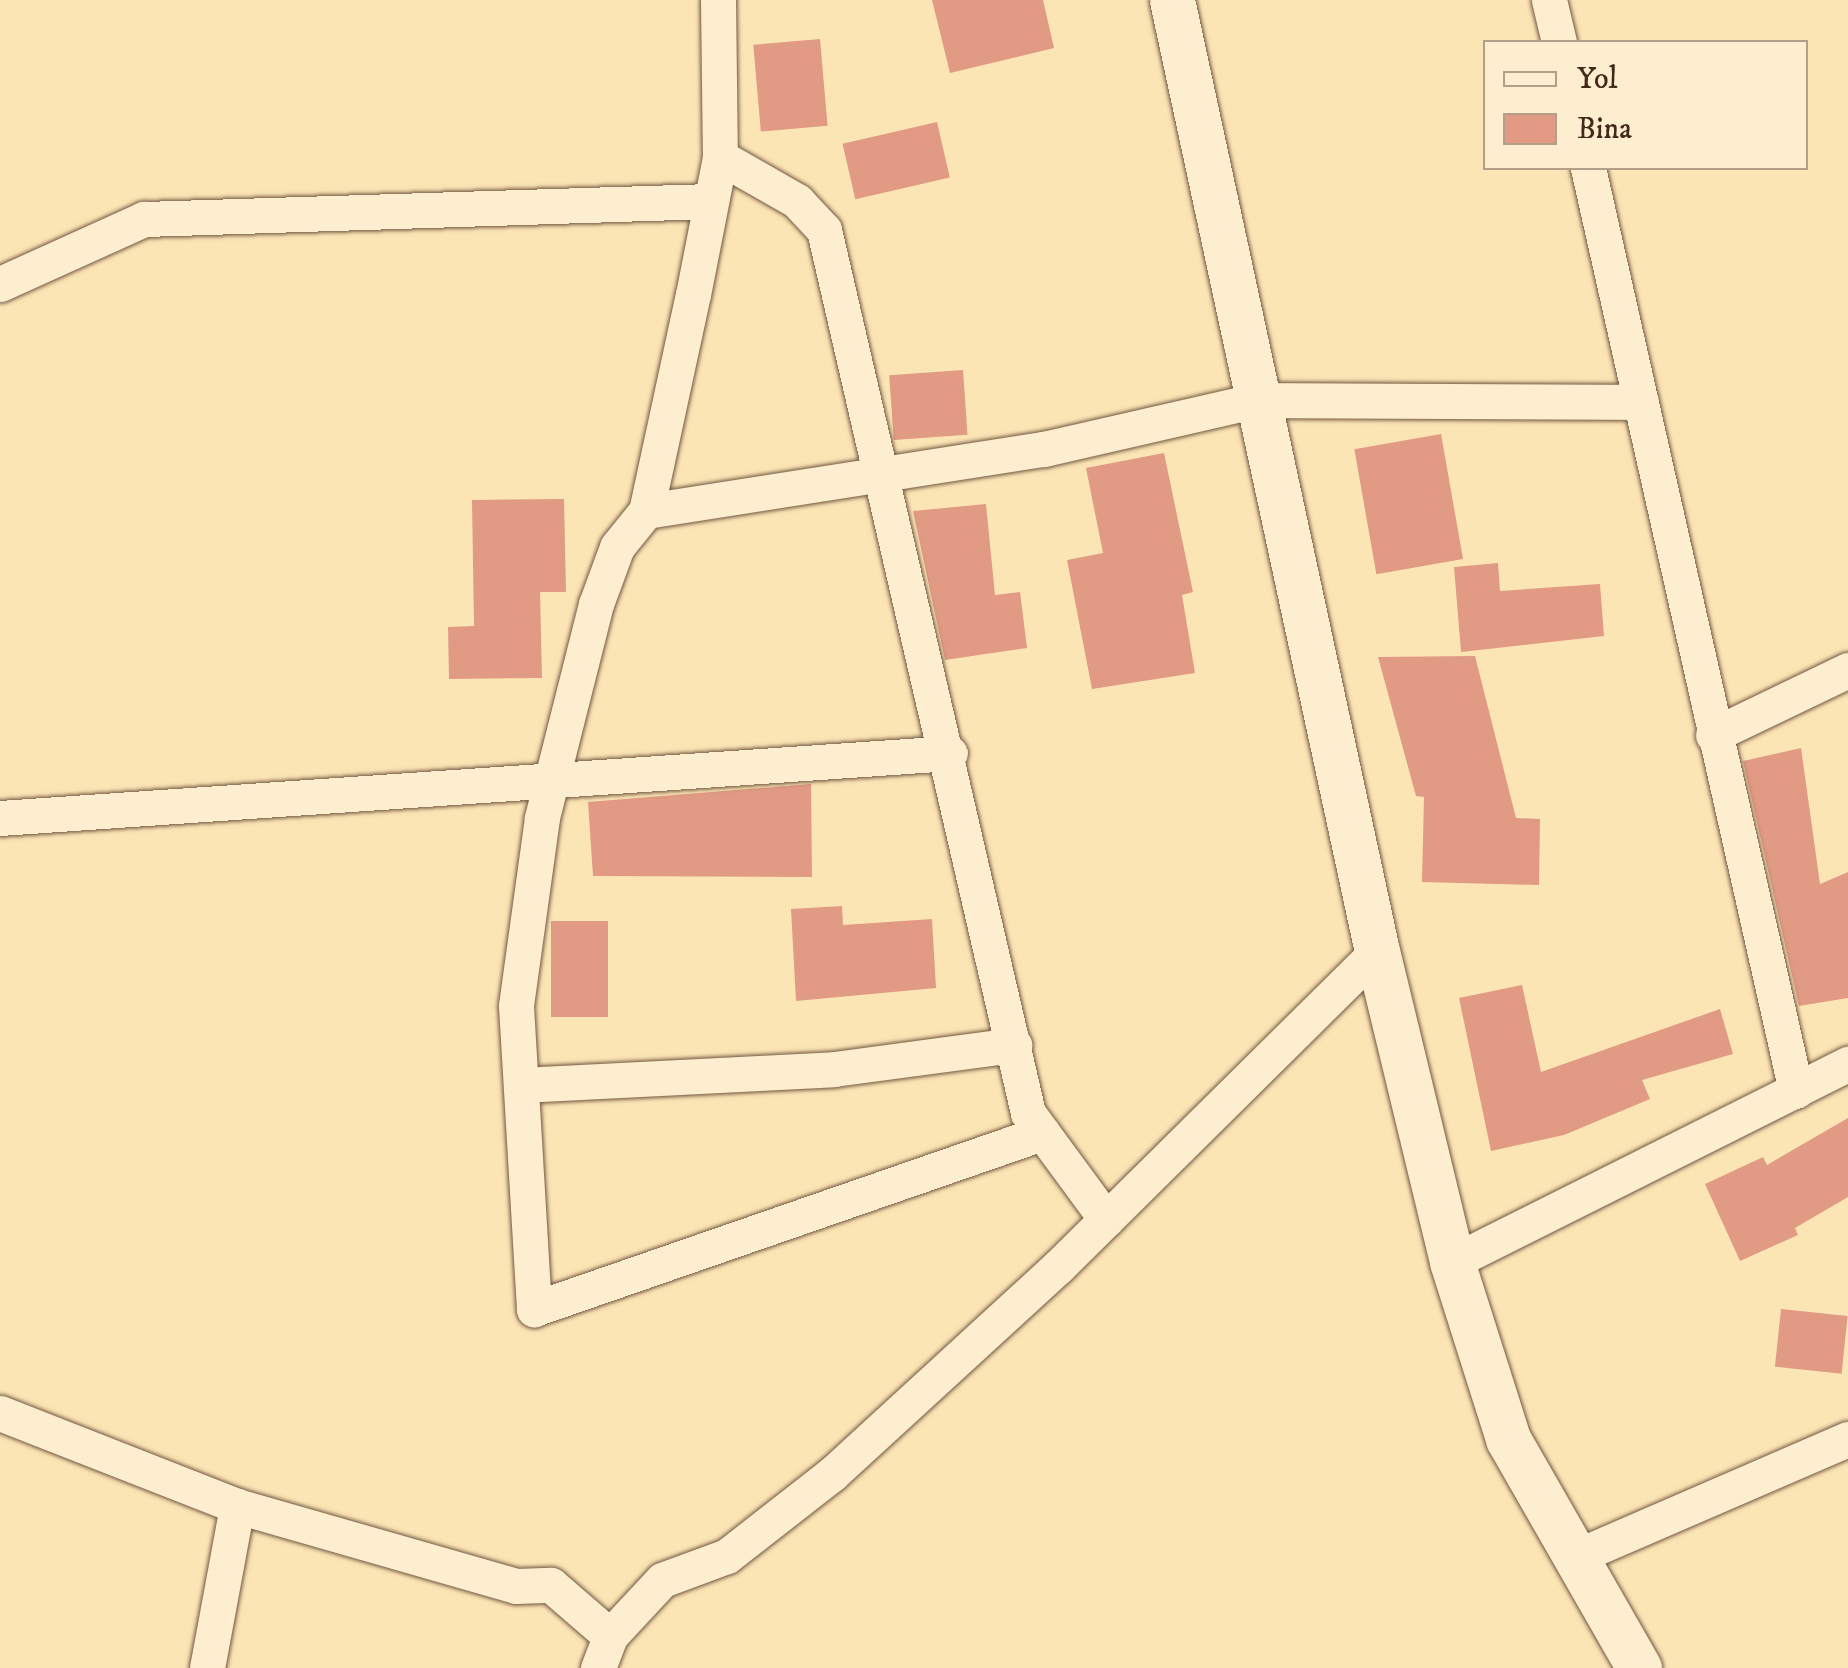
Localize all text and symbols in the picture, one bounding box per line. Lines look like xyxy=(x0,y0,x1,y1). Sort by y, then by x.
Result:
legend xyxy=(1483,40,1808,170)
text: Yol xyxy=(1577,61,1618,98)
text: Bina xyxy=(1577,111,1632,148)

